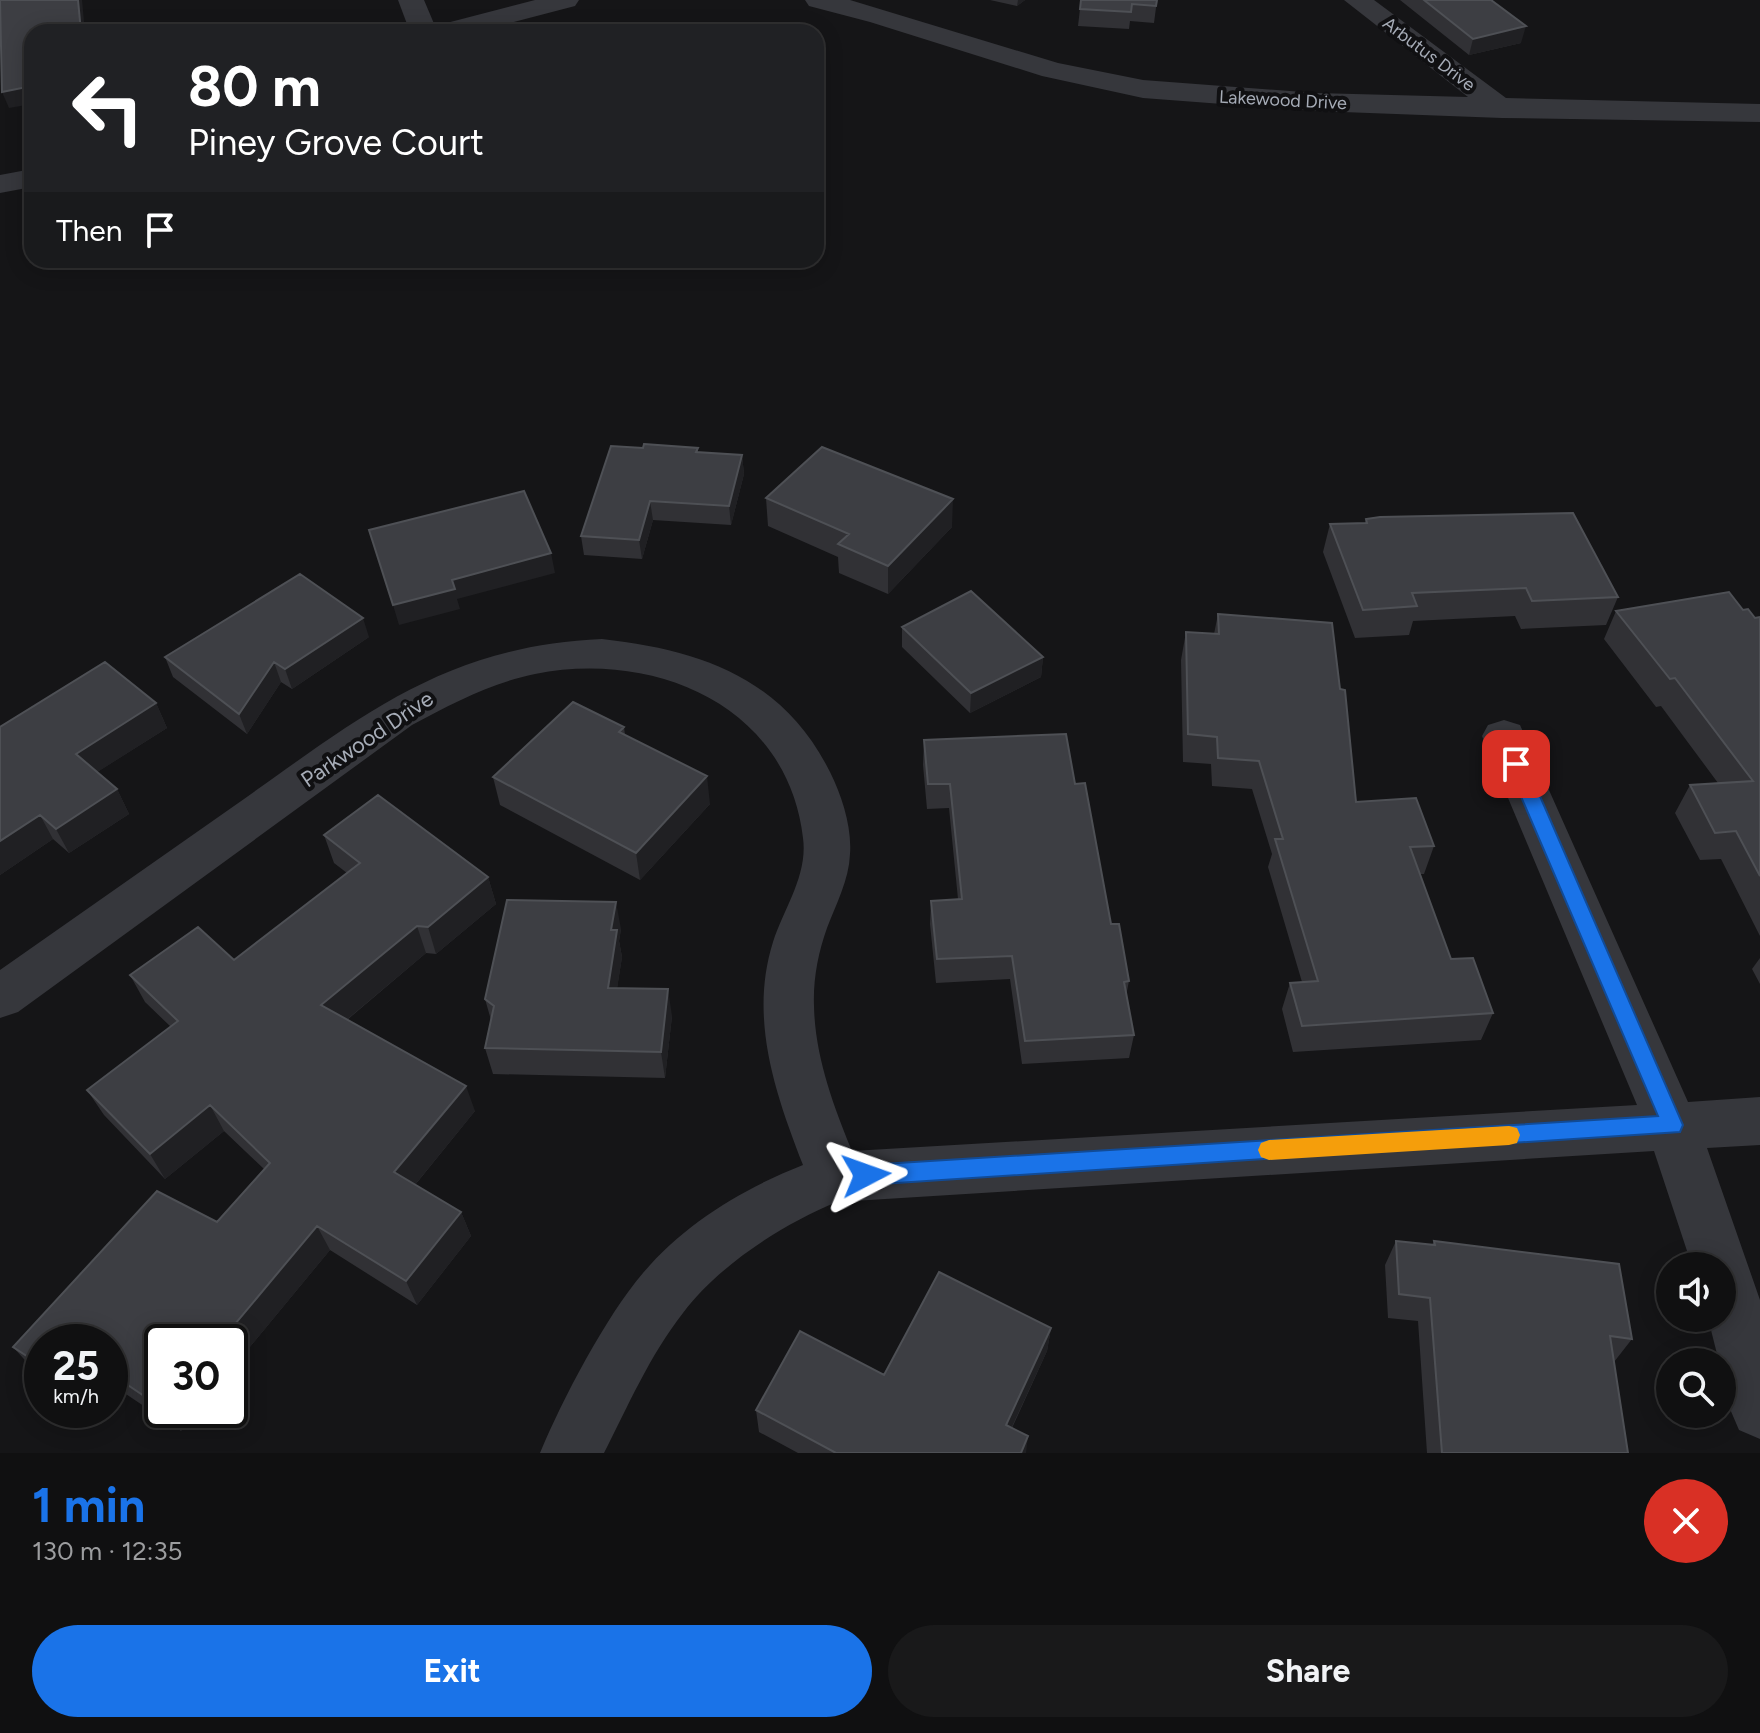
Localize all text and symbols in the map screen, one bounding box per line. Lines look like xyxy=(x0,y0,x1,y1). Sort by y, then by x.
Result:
street label: Arbutus Drive xyxy=(1378,12,1480,96)
text: 80 m xyxy=(188,53,321,120)
icon: left xyxy=(56,56,160,160)
street label: Lakewood Drive xyxy=(1218,86,1348,114)
text: Piney Grove Court xyxy=(188,121,484,164)
icon: arrive xyxy=(138,208,182,252)
text: Then xyxy=(56,212,122,249)
street label: Parkwood Drive xyxy=(296,685,438,793)
pin xyxy=(1482,730,1550,798)
icon: arrive xyxy=(1494,742,1538,786)
position arrow xyxy=(824,1133,908,1217)
map controls xyxy=(1656,1252,1736,1428)
button: sound xyxy=(1656,1252,1736,1332)
speed limit sign: 30 xyxy=(144,1324,248,1428)
text: 25 xyxy=(53,1342,99,1390)
button: search xyxy=(1656,1348,1736,1428)
text: km/h xyxy=(53,1384,99,1408)
text: 1 min xyxy=(32,1476,145,1534)
button: close xyxy=(1644,1479,1728,1563)
text: 130 m · 12:35 xyxy=(32,1535,183,1567)
button: Exit xyxy=(32,1625,872,1717)
button: Share xyxy=(888,1625,1728,1717)

